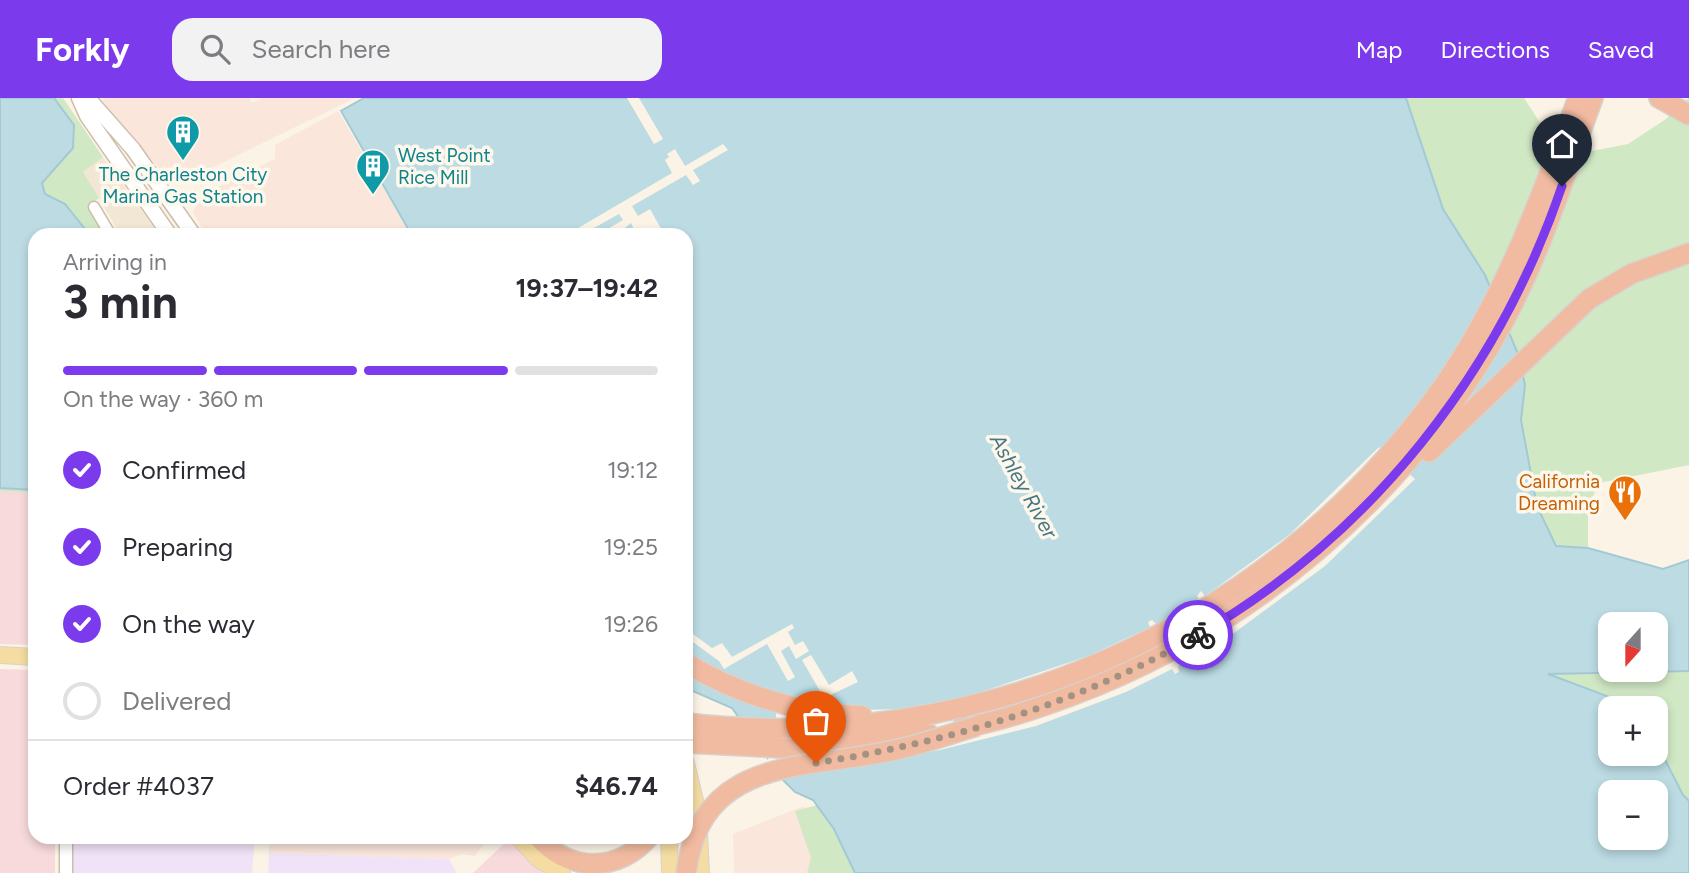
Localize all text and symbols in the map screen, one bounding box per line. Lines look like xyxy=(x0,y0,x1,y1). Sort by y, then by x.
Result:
search box xyxy=(172,18,662,81)
text: Forkly xyxy=(35,30,130,69)
icon: search xyxy=(196,30,234,68)
text: Search here xyxy=(252,33,390,65)
text: Map xyxy=(1356,35,1402,64)
text: Directions xyxy=(1440,35,1550,64)
text: Saved xyxy=(1588,35,1654,64)
building icon: The Charleston City Marina Gas Station xyxy=(164,113,202,162)
pin xyxy=(1532,114,1592,186)
icon: home xyxy=(1543,125,1581,163)
place label: West Point Rice Mill xyxy=(398,144,491,189)
building icon: West Point Rice Mill xyxy=(354,147,392,196)
place label: The Charleston City Marina Gas Station xyxy=(99,163,267,208)
text: Arriving in xyxy=(63,248,167,276)
text: 19:37–19:42 xyxy=(516,272,658,304)
text: 3 min xyxy=(63,274,178,330)
text: On the way · 360 m xyxy=(63,385,263,413)
water label: Ashley River xyxy=(985,428,1063,543)
icon: check xyxy=(63,451,101,489)
text: Confirmed xyxy=(122,454,246,486)
text: 19:12 xyxy=(607,456,658,484)
place label: California Dreaming xyxy=(1518,470,1600,515)
restaurant icon: California Dreaming xyxy=(1606,473,1644,522)
icon: check xyxy=(63,528,101,566)
text: Preparing xyxy=(122,531,233,563)
text: 19:25 xyxy=(604,533,658,561)
courier xyxy=(1163,600,1233,670)
icon: check xyxy=(63,605,101,643)
text: On the way xyxy=(122,608,255,640)
text: 19:26 xyxy=(604,610,658,638)
north arrow xyxy=(1598,612,1668,682)
map controls xyxy=(1598,612,1668,850)
icon: bike xyxy=(1179,616,1217,654)
text: Delivered xyxy=(122,685,231,717)
pin xyxy=(786,691,846,763)
button: + xyxy=(1598,696,1668,766)
icon: bag xyxy=(797,702,835,740)
text: Order #4037 xyxy=(63,770,214,802)
text: $46.74 xyxy=(575,770,658,802)
button: − xyxy=(1598,780,1668,850)

